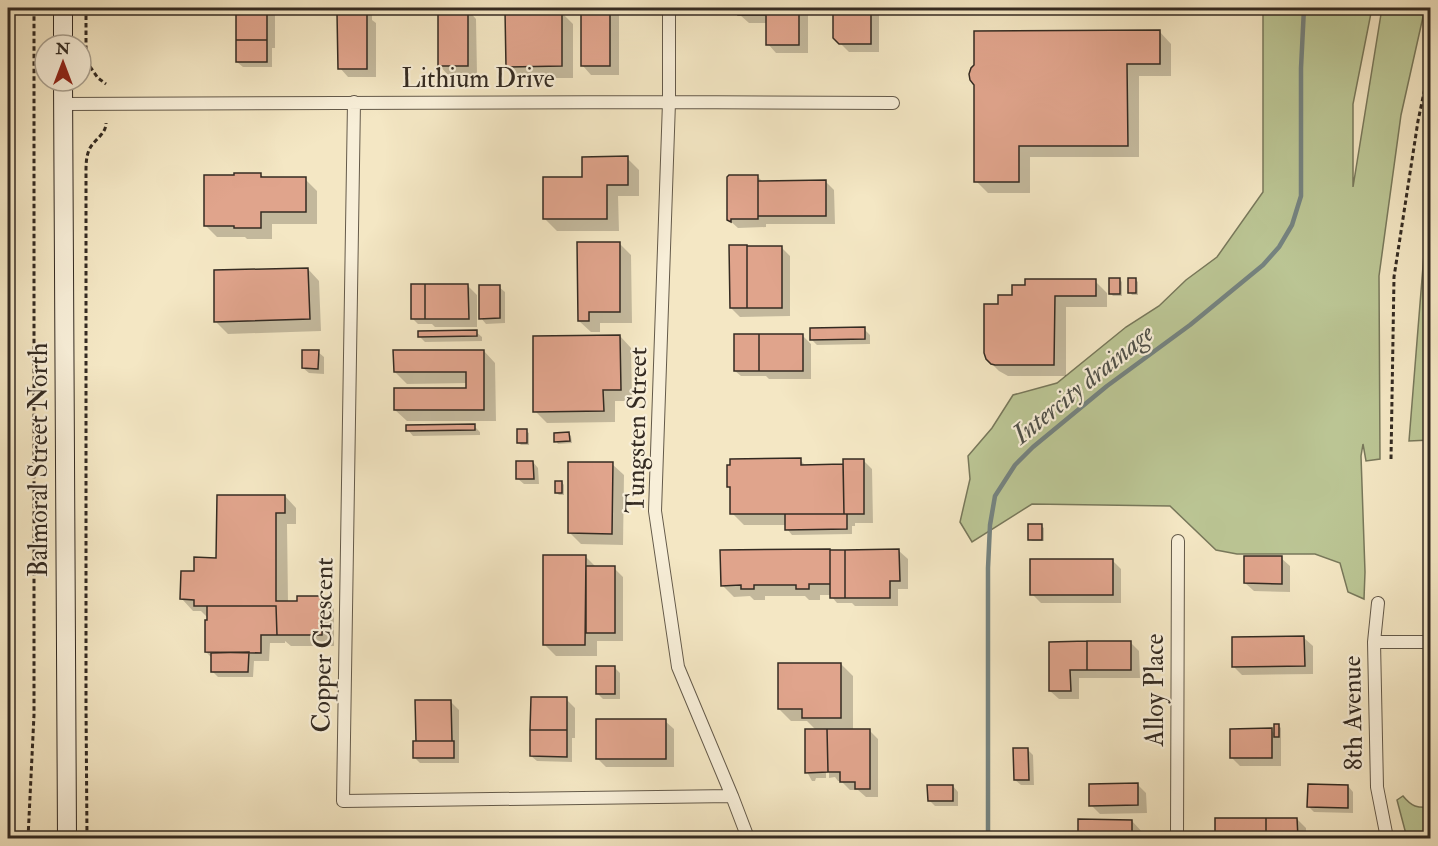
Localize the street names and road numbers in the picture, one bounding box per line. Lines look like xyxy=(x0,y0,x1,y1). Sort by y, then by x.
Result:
street label: Lithium Drive xyxy=(401,63,555,95)
street label: Balmoral Street North xyxy=(23,342,55,577)
street label: Tungsten Street xyxy=(620,347,654,513)
street label: Copper Crescent xyxy=(305,557,342,733)
street label: Alloy Place xyxy=(1139,633,1171,747)
street label: 8th Avenue xyxy=(1336,655,1370,771)

